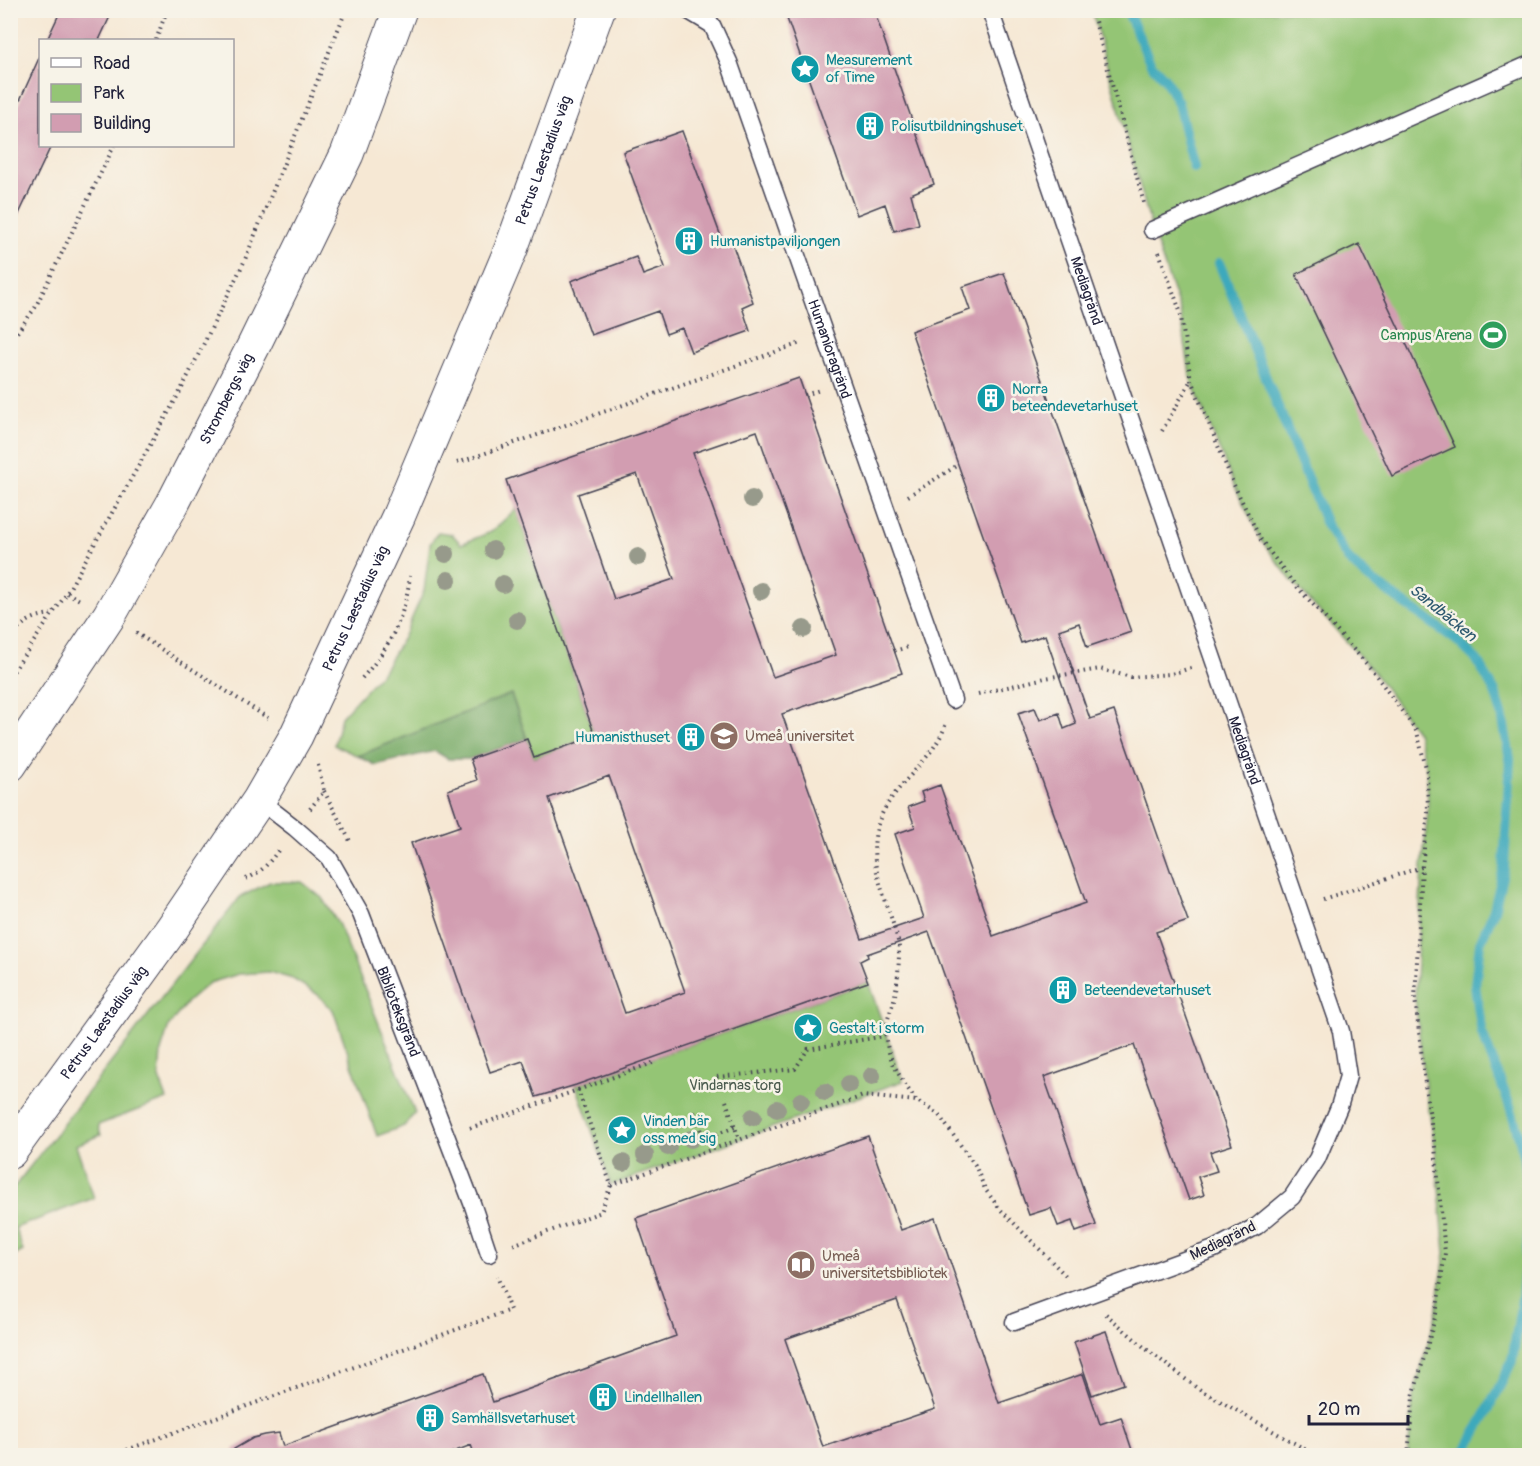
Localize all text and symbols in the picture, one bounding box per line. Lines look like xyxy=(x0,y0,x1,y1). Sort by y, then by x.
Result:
legend xyxy=(39,39,234,147)
place label: Measurement of Time xyxy=(826,51,913,87)
text: Road xyxy=(93,52,130,75)
place icon: Measurement of Time xyxy=(789,53,821,85)
text: Park xyxy=(93,82,125,105)
street label: Petrus Laestadius väg xyxy=(511,93,576,228)
building icon: Polisutbildningshuset xyxy=(854,110,886,142)
text: Building xyxy=(93,112,151,135)
place label: Polisutbildningshuset xyxy=(891,117,1024,136)
building icon: Humanistpaviljongen xyxy=(673,225,705,257)
place label: Humanistpaviljongen xyxy=(710,232,840,251)
street label: Mediagränd xyxy=(1066,254,1107,328)
street label: Humanioragränd xyxy=(804,297,856,401)
sports icon: Campus Arena xyxy=(1477,319,1509,351)
place label: Campus Arena xyxy=(1381,326,1472,345)
street label: Strombergs väg xyxy=(195,350,258,447)
place label: Norra beteendevetarhuset xyxy=(1012,380,1139,416)
building icon: Norra beteendevetarhuset xyxy=(975,382,1007,414)
street label: Petrus Laestadius väg xyxy=(318,543,393,674)
water label: Sandbäcken xyxy=(1406,580,1481,647)
street label: Mediagränd xyxy=(1224,714,1265,787)
school or university icon: Umeå universitet xyxy=(708,720,740,752)
building icon: Humanisthuset xyxy=(675,721,707,753)
place label: Umeå universitet xyxy=(745,727,855,746)
place label: Humanisthuset xyxy=(575,728,671,747)
street label: Petrus Laestadius väg xyxy=(56,962,152,1083)
street label: Biblioteksgränd xyxy=(373,964,424,1059)
building icon: Beteendevetarhuset xyxy=(1047,974,1079,1006)
place label: Beteendevetarhuset xyxy=(1084,981,1212,1000)
place icon: Gestalt i storm xyxy=(792,1012,824,1044)
place label: Gestalt i storm xyxy=(829,1019,924,1038)
park label: Vindarnas torg xyxy=(689,1076,781,1095)
place label: Vinden bär oss med sig xyxy=(643,1112,716,1148)
place icon: Vinden bär oss med sig xyxy=(606,1114,638,1146)
street label: Mediagränd xyxy=(1187,1217,1259,1265)
place label: Umeå universitetsbibliotek xyxy=(822,1247,948,1283)
library icon: Umeå universitetsbibliotek xyxy=(785,1249,817,1281)
building icon: Lindellhallen xyxy=(587,1381,619,1413)
place label: Lindellhallen xyxy=(624,1388,702,1407)
scale bar xyxy=(1309,1388,1408,1426)
text: 20 m xyxy=(1318,1398,1360,1421)
building icon: Samhällsvetarhuset xyxy=(414,1402,446,1434)
place label: Samhällsvetarhuset xyxy=(451,1409,576,1428)

